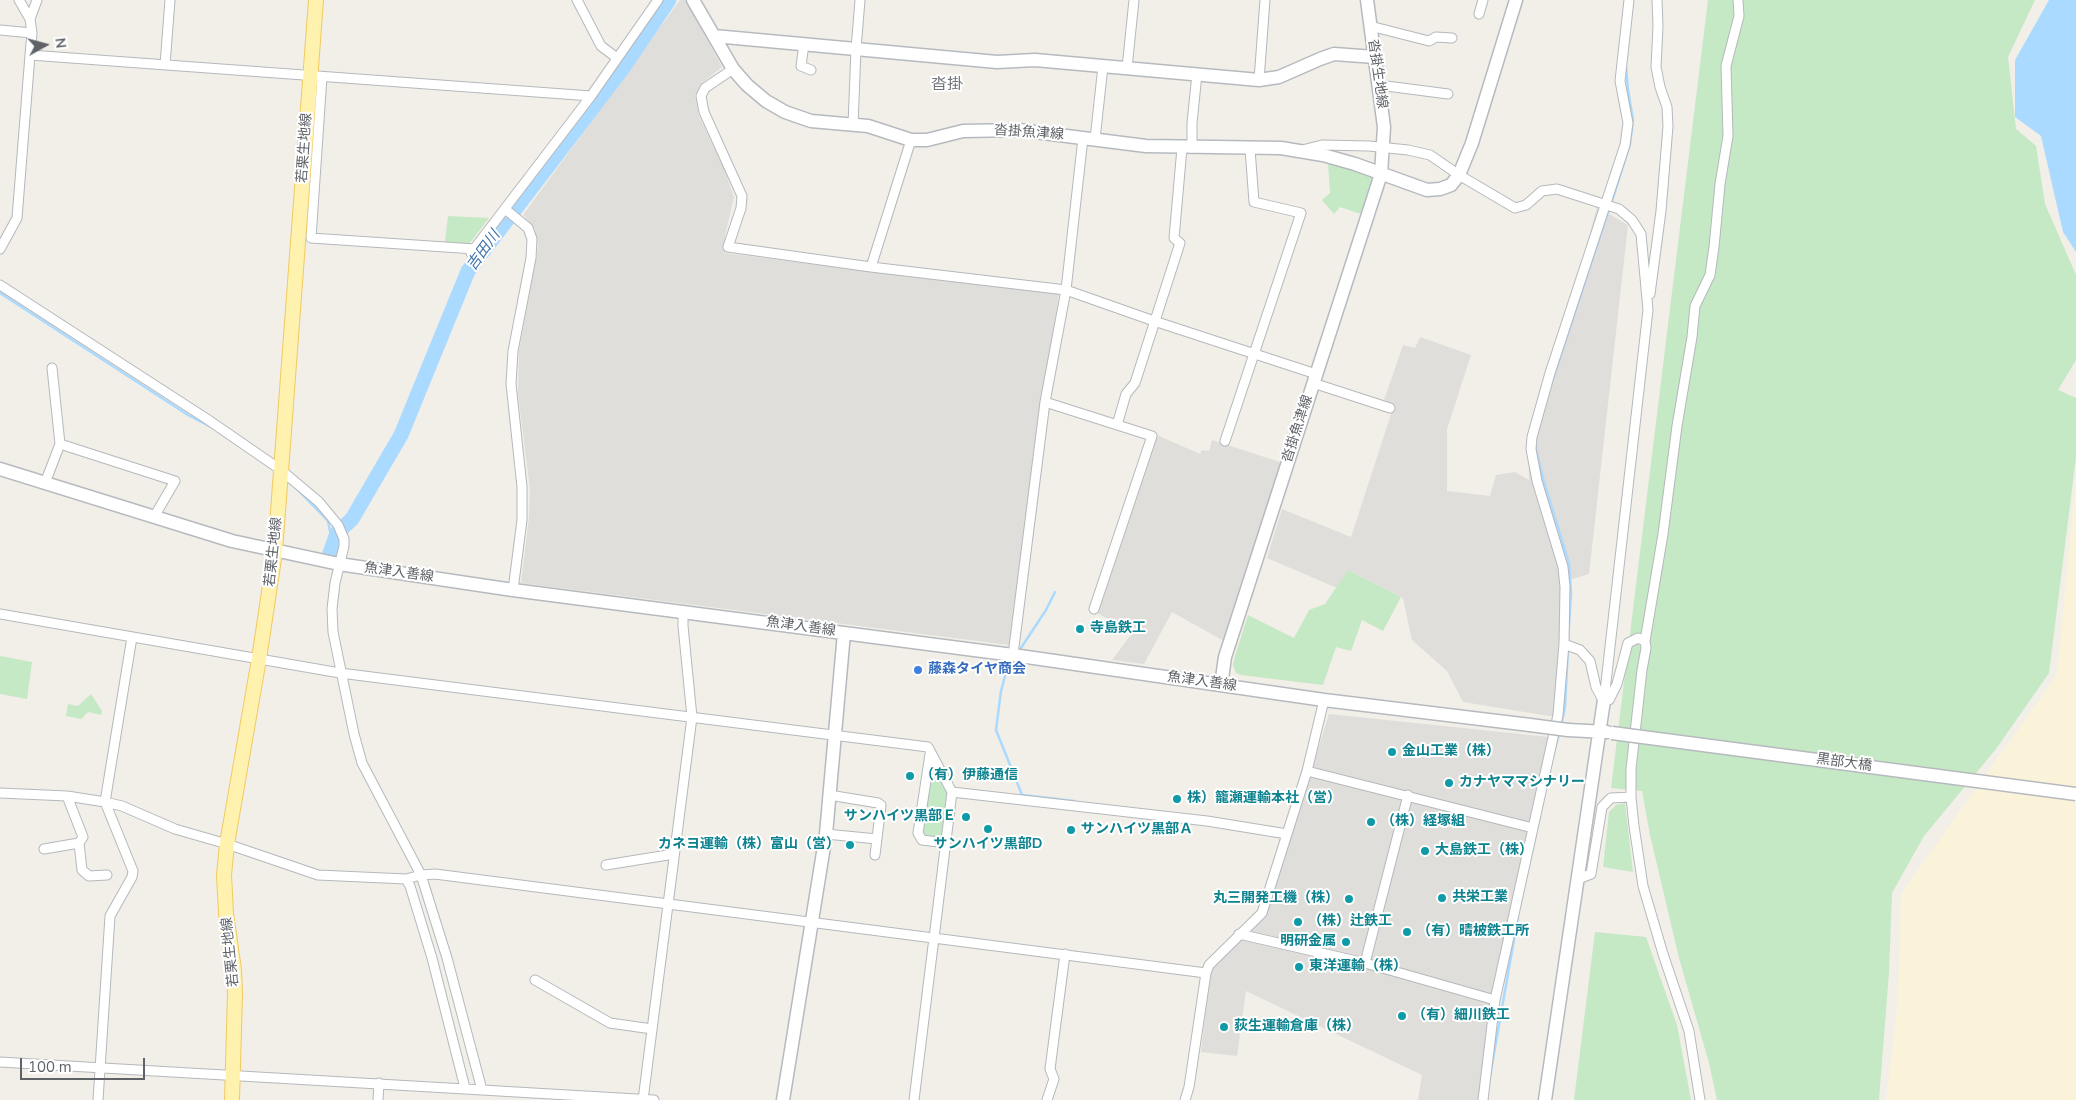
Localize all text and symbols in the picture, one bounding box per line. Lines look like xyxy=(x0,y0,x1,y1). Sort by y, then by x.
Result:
north arrow xyxy=(20,20,70,70)
text: N xyxy=(50,37,70,49)
street label: 沓掛生地線 xyxy=(1364,38,1390,110)
district label: 沓掛 xyxy=(931,75,963,95)
street label: 若栗生地線 xyxy=(294,112,316,184)
street label: 沓掛魚津線 xyxy=(993,122,1065,144)
water label: 吉田川 xyxy=(463,228,505,274)
street label: 沓掛魚津線 xyxy=(1279,393,1317,465)
street label: 若栗生地線 xyxy=(262,516,286,588)
street label: 魚津入善線 xyxy=(363,560,435,586)
street label: 魚津入善線 xyxy=(765,614,837,640)
place label: 寺島鉄工 xyxy=(1090,621,1146,637)
marker: 寺島鉄工 xyxy=(1074,623,1086,635)
place label: 藤森タイヤ商会 xyxy=(928,662,1026,678)
marker: 藤森タイヤ商会 xyxy=(912,664,924,676)
street label: 魚津入善線 xyxy=(1166,669,1238,695)
place label: 金山工業（株） xyxy=(1402,744,1500,760)
marker: 金山工業（株） xyxy=(1386,746,1398,758)
street label: 黒部大橋 xyxy=(1815,751,1873,775)
place label: （有）伊藤通信 xyxy=(920,768,1018,784)
marker: （有）伊藤通信 xyxy=(904,770,916,782)
place label: カナヤママシナリー xyxy=(1459,775,1585,791)
marker: カナヤママシナリー xyxy=(1443,777,1455,789)
place label: 株）籠瀬運輸本社（営） xyxy=(1187,791,1341,807)
marker: 株）籠瀬運輸本社（営） xyxy=(1171,793,1183,805)
place label: サンハイツ黒部Ｅ xyxy=(844,809,956,825)
marker: サンハイツ黒部Ｅ xyxy=(960,811,972,823)
place label: （株）経塚組 xyxy=(1381,814,1465,830)
marker: （株）経塚組 xyxy=(1365,816,1377,828)
place label: サンハイツ黒部Ａ xyxy=(1081,822,1193,838)
marker: サンハイツ黒部D xyxy=(982,823,994,835)
marker: サンハイツ黒部Ａ xyxy=(1065,824,1077,836)
place label: カネヨ運輸（株）富山（営） xyxy=(658,837,840,853)
place label: サンハイツ黒部D xyxy=(934,837,1042,853)
marker: カネヨ運輸（株）富山（営） xyxy=(844,839,856,851)
place label: 大島鉄工（株） xyxy=(1435,843,1533,859)
marker: 大島鉄工（株） xyxy=(1419,845,1431,857)
place label: 共栄工業 xyxy=(1452,890,1508,906)
place label: 丸三開発工機（株） xyxy=(1213,891,1339,907)
marker: 共栄工業 xyxy=(1436,892,1448,904)
marker: 丸三開発工機（株） xyxy=(1343,893,1355,905)
place label: （株）辻鉄工 xyxy=(1308,914,1392,930)
street label: 若栗生地線 xyxy=(219,916,243,988)
marker: （株）辻鉄工 xyxy=(1292,916,1304,928)
place label: （有）晴柀鉄工所 xyxy=(1417,924,1529,940)
marker: （有）晴柀鉄工所 xyxy=(1401,926,1413,938)
place label: 明研金属 xyxy=(1280,934,1336,950)
marker: 明研金属 xyxy=(1340,936,1352,948)
place label: 東洋運輸（株） xyxy=(1309,959,1407,975)
marker: 東洋運輸（株） xyxy=(1293,961,1305,973)
place label: （有）細川鉄工 xyxy=(1412,1008,1510,1024)
marker: （有）細川鉄工 xyxy=(1396,1010,1408,1022)
place label: 荻生運輸倉庫（株） xyxy=(1234,1019,1360,1035)
marker: 荻生運輸倉庫（株） xyxy=(1218,1021,1230,1033)
scale bar xyxy=(22,1048,148,1080)
text: 100 m xyxy=(28,1057,72,1077)

